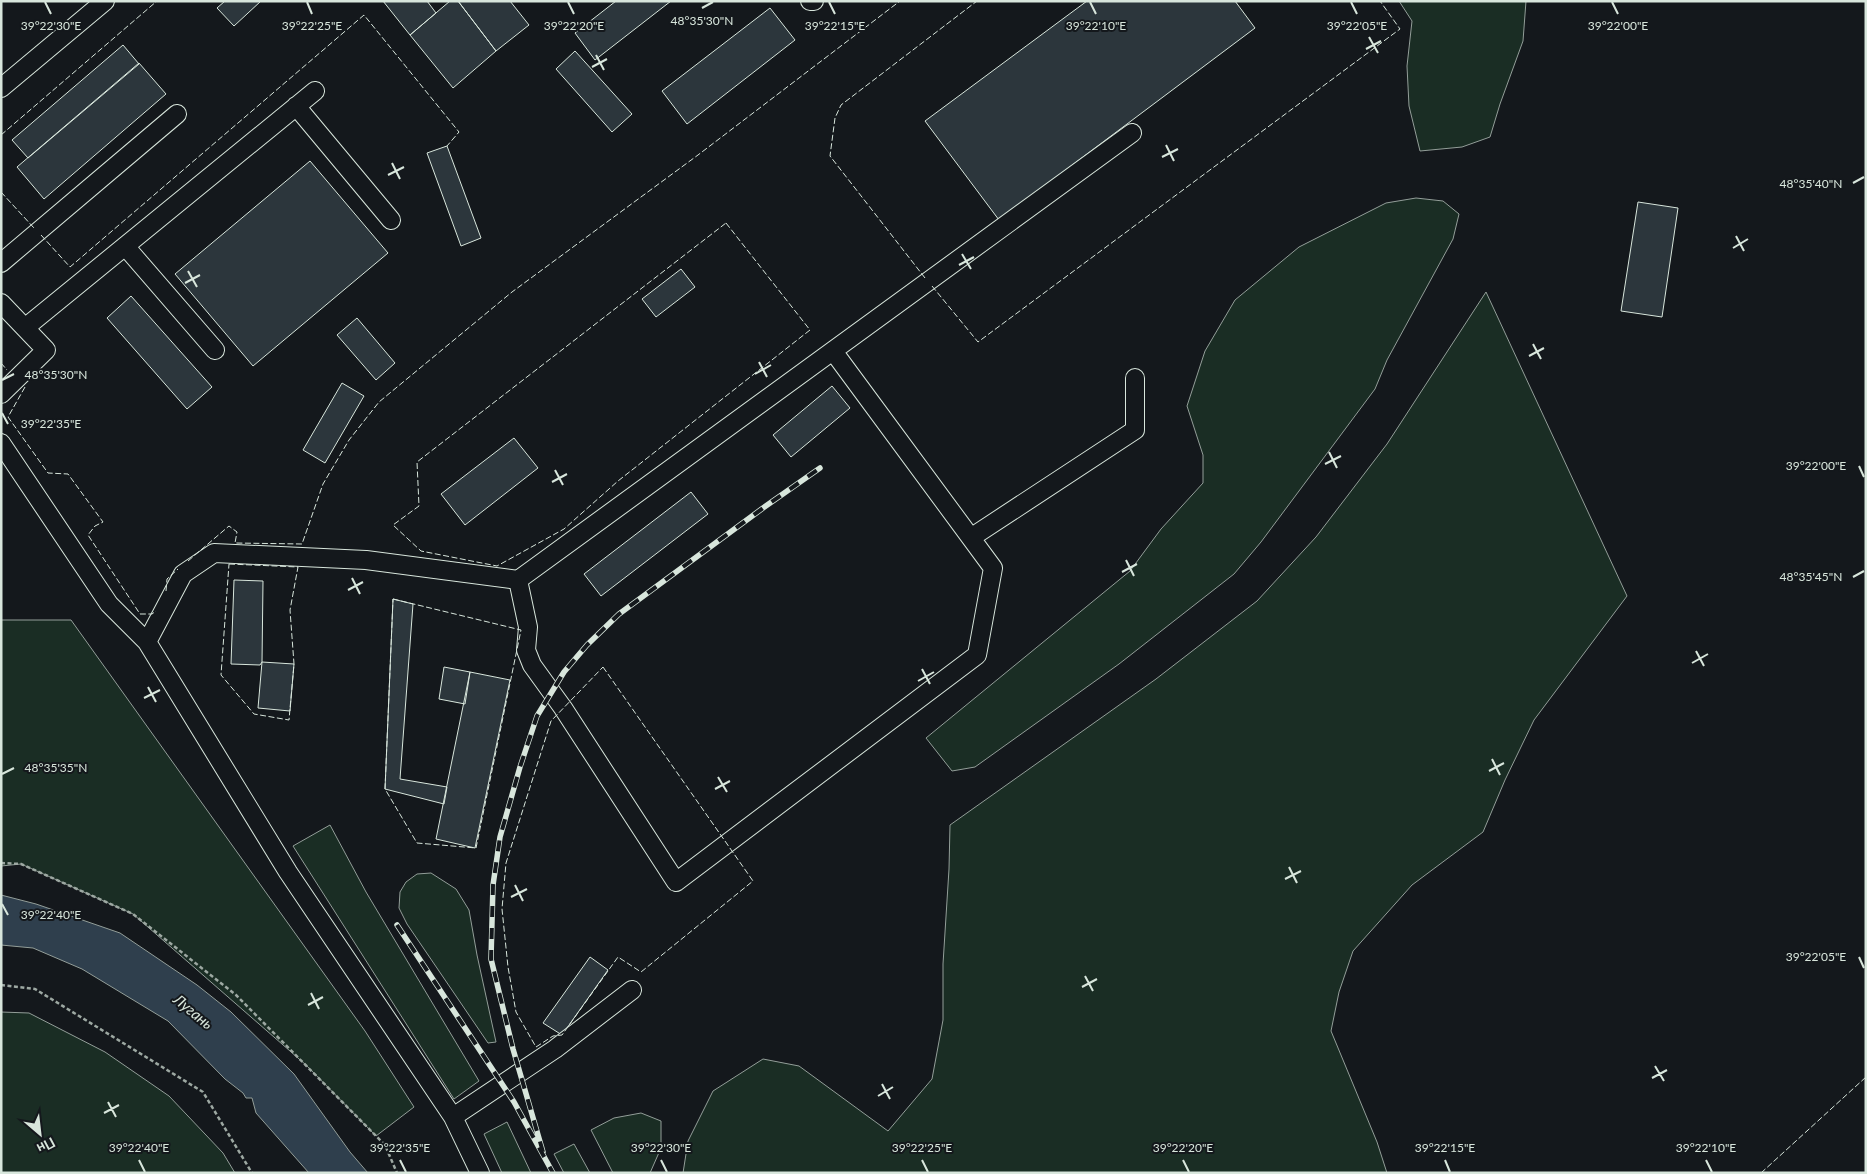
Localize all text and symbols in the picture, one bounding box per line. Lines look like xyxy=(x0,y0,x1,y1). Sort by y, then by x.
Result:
text: 48°35'30"N xyxy=(671,13,733,28)
text: 39°22'30"E xyxy=(21,18,81,33)
text: 39°22'25"E xyxy=(282,18,342,33)
text: 39°22'20"E xyxy=(544,18,604,33)
text: 39°22'15"E xyxy=(805,18,865,33)
text: 39°22'10"E xyxy=(1066,18,1126,33)
text: 39°22'05"E xyxy=(1327,18,1387,33)
text: 39°22'00"E xyxy=(1588,18,1648,33)
text: 48°35'40"N xyxy=(1780,176,1842,191)
text: 48°35'30"N xyxy=(25,367,87,382)
text: 39°22'35"E xyxy=(21,416,81,431)
text: 39°22'00"E xyxy=(1786,458,1846,473)
text: 48°35'45"N xyxy=(1780,569,1842,584)
text: 48°35'35"N xyxy=(25,760,87,775)
text: 39°22'40"E xyxy=(21,907,81,922)
text: 39°22'05"E xyxy=(1786,949,1846,964)
water label: Лугань xyxy=(169,989,217,1033)
north arrow xyxy=(15,1109,65,1159)
text: Пн xyxy=(34,1134,58,1158)
text: 39°22'40"E xyxy=(109,1140,169,1155)
text: 39°22'35"E xyxy=(370,1140,430,1155)
text: 39°22'30"E xyxy=(631,1140,691,1155)
text: 39°22'25"E xyxy=(892,1140,952,1155)
text: 39°22'20"E xyxy=(1153,1140,1213,1155)
text: 39°22'15"E xyxy=(1415,1140,1475,1155)
text: 39°22'10"E xyxy=(1676,1140,1736,1155)

